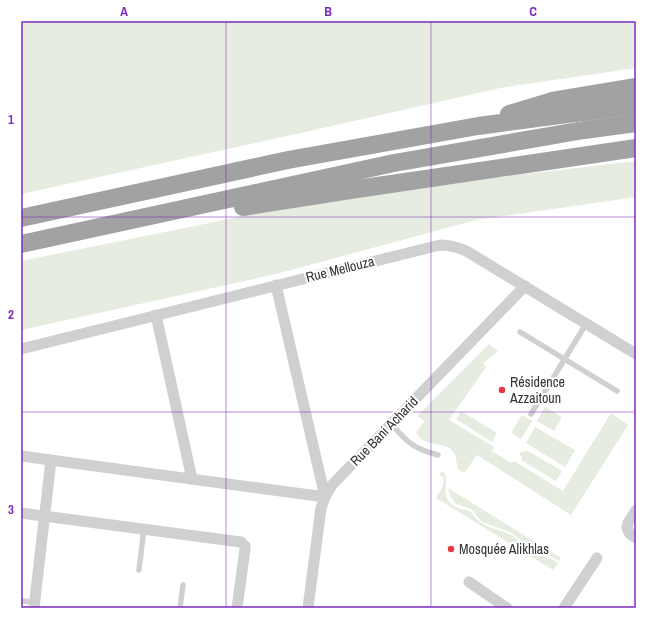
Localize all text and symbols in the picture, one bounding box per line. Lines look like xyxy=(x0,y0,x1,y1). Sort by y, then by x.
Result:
text: A xyxy=(120,3,128,20)
text: B xyxy=(324,3,332,20)
text: C xyxy=(529,3,537,20)
text: 1 xyxy=(8,111,14,128)
street label: Rue Mellouza xyxy=(304,252,377,286)
text: 2 xyxy=(8,306,14,323)
place label: Résidence Azzaitoun xyxy=(509,373,565,407)
marker: Résidence Azzaitoun xyxy=(497,385,507,395)
street label: Rue Bani Acharid xyxy=(346,392,422,470)
text: 3 xyxy=(8,501,14,518)
place label: Mosquée Alikhlas xyxy=(459,540,549,558)
marker: Mosquée Alikhlas xyxy=(446,544,456,554)

